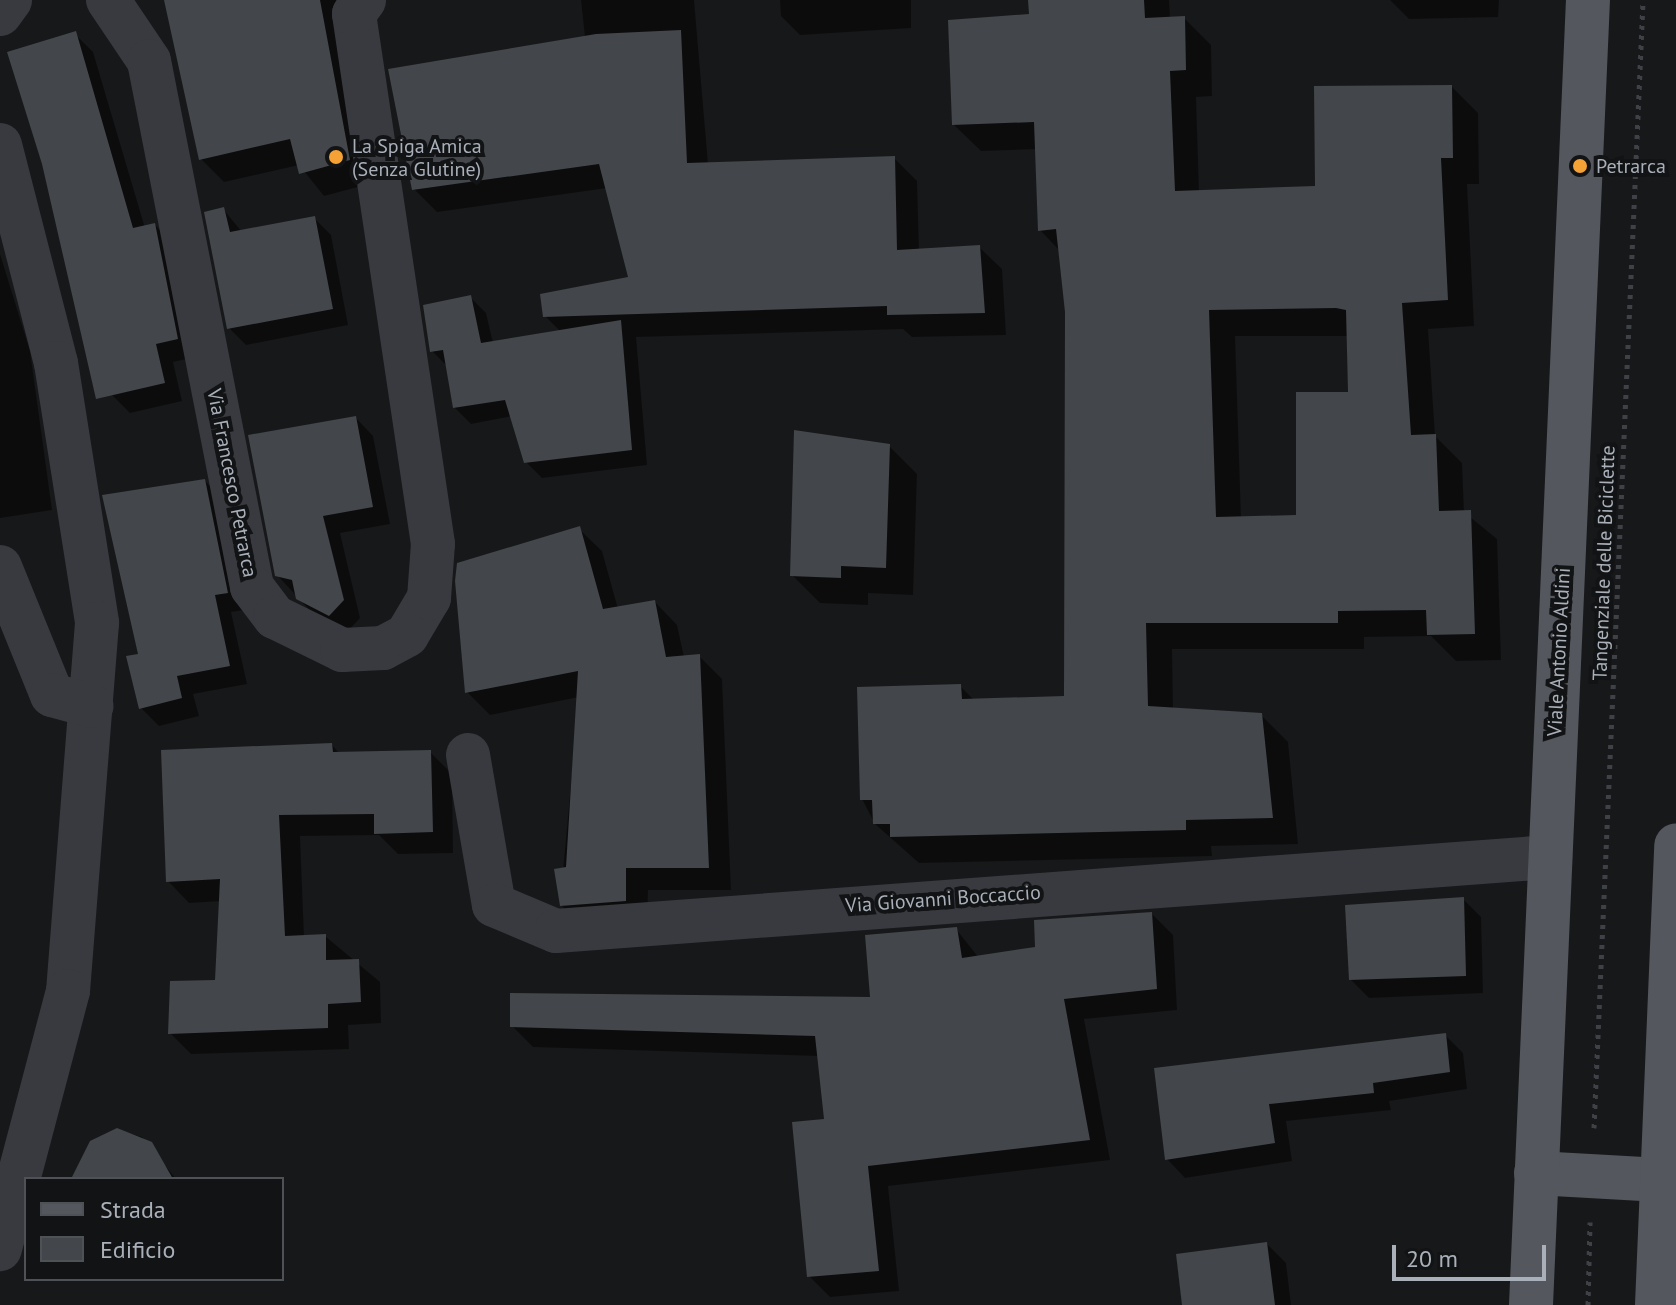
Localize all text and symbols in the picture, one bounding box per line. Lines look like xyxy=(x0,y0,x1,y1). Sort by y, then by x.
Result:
place label: La Spiga Amica (Senza Glutine) xyxy=(352,134,482,181)
marker: La Spiga Amica (Senza Glutine) xyxy=(327,148,345,166)
place label: Petrarca xyxy=(1596,154,1666,178)
marker: Petrarca xyxy=(1571,157,1589,175)
street label: Via Francesco Petrarca xyxy=(202,387,262,579)
street label: Tangenziale delle Biciclette xyxy=(1588,445,1620,681)
street label: Viale Antonio Aldini xyxy=(1543,566,1575,738)
street label: Via Giovanni Boccaccio xyxy=(845,880,1041,918)
legend xyxy=(24,1177,284,1281)
text: Strada xyxy=(100,1194,166,1225)
scale bar xyxy=(1396,1229,1550,1279)
text: Edificio xyxy=(100,1234,175,1265)
text: 20 m xyxy=(1406,1243,1458,1274)

